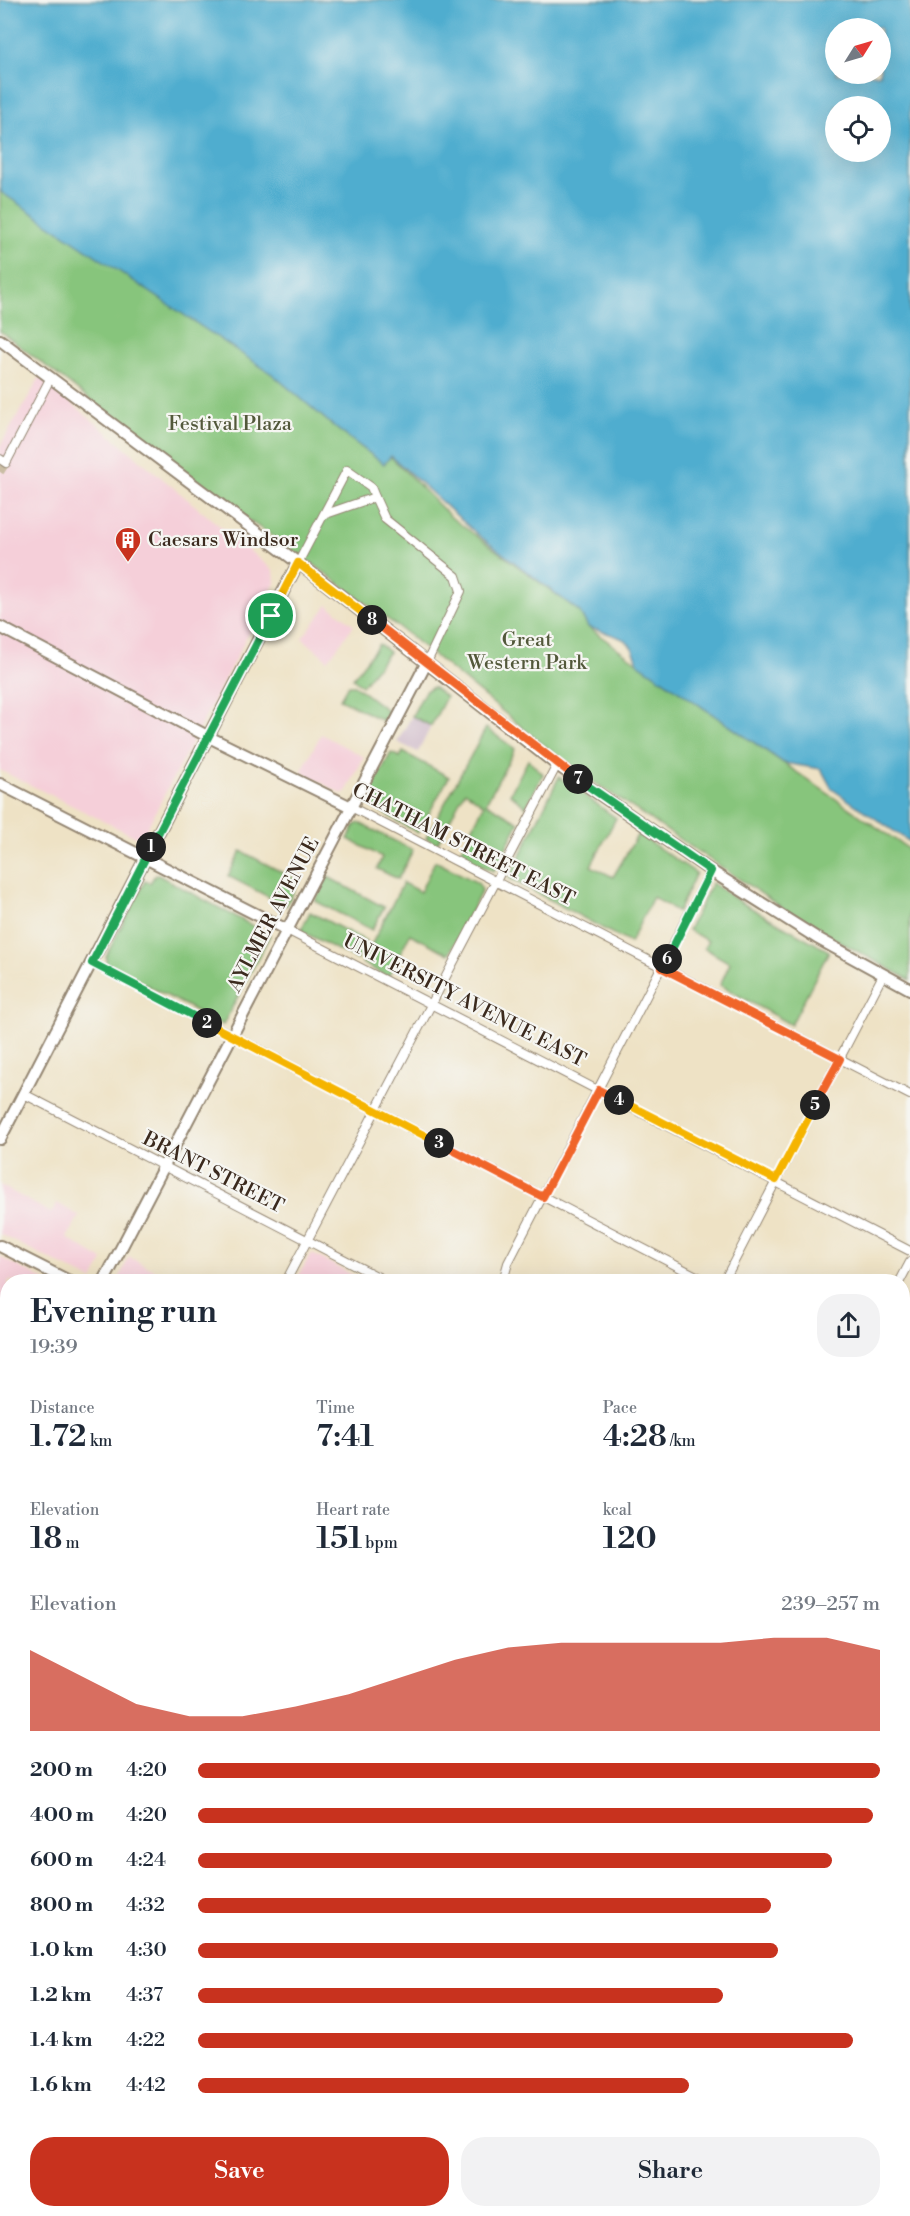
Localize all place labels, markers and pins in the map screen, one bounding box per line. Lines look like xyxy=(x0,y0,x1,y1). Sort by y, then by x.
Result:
building icon: Caesars Windsor xyxy=(113,525,143,563)
place label: Caesars Windsor xyxy=(148,528,299,553)
pin xyxy=(245,590,296,641)
pin: 8 xyxy=(357,605,387,635)
pin: 7 xyxy=(563,764,593,794)
pin: 1 xyxy=(136,832,166,862)
pin: 6 xyxy=(652,944,682,974)
pin: 2 xyxy=(192,1008,222,1038)
pin: 4 xyxy=(604,1085,634,1115)
pin: 5 xyxy=(800,1090,830,1120)
pin: 3 xyxy=(424,1128,454,1158)

